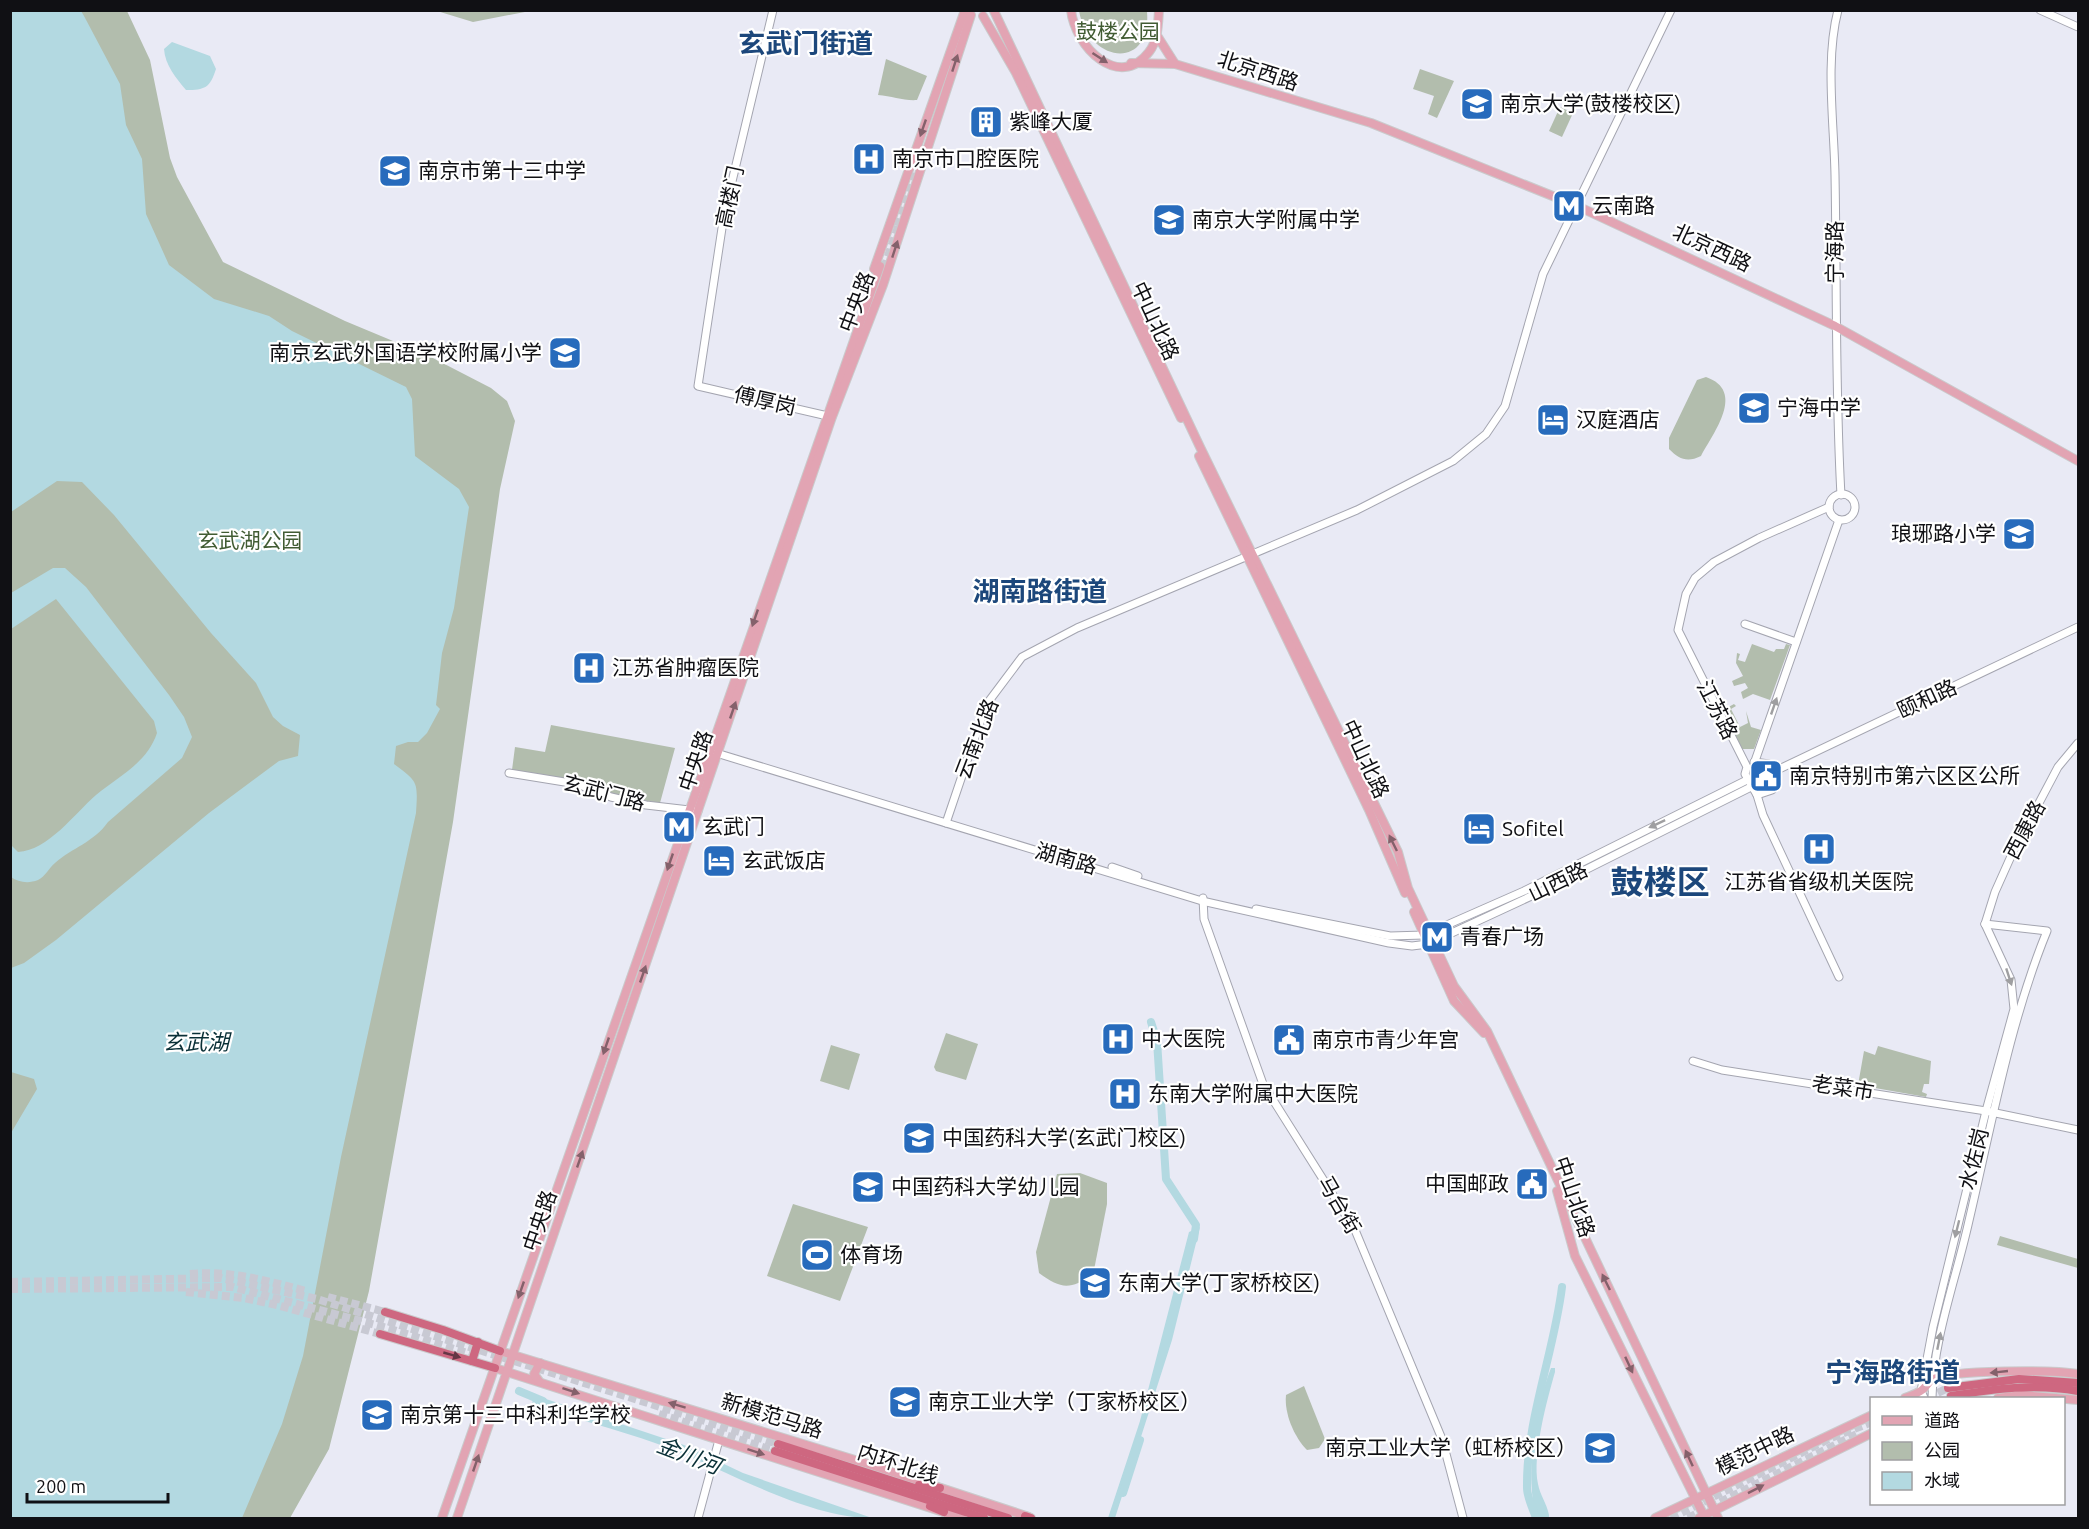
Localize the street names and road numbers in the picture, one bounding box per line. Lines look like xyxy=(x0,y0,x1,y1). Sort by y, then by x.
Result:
street label: 北京西路 xyxy=(1215,46,1302,94)
street label: 高楼门 xyxy=(711,163,747,230)
street label: 北京西路 xyxy=(1669,218,1756,276)
street label: 宁海路 xyxy=(1822,221,1846,284)
street label: 中央路 xyxy=(834,268,879,335)
street label: 中山北路 xyxy=(1127,277,1185,364)
street label: 傅厚岗 xyxy=(732,381,799,419)
street label: 颐和路 xyxy=(1893,674,1960,722)
street label: 江苏路 xyxy=(1693,676,1743,743)
street label: 云南北路 xyxy=(950,695,1002,782)
street label: 中山北路 xyxy=(1337,715,1395,802)
street label: 中央路 xyxy=(673,727,717,794)
street label: 玄武门路 xyxy=(561,770,648,814)
street label: 西康路 xyxy=(1999,796,2050,863)
street label: 湖南路 xyxy=(1033,838,1100,878)
street label: 山西路 xyxy=(1524,857,1591,906)
street label: 老菜市 xyxy=(1810,1070,1876,1104)
street label: 水佐岗 xyxy=(1954,1125,1992,1192)
street label: 中山北路 xyxy=(1550,1153,1600,1240)
street label: 马台街 xyxy=(1314,1171,1366,1238)
street label: 中央路 xyxy=(517,1187,561,1254)
street label: 新模范马路 xyxy=(719,1388,826,1442)
street label: 模范中路 xyxy=(1712,1421,1798,1479)
street label: 内环北线 xyxy=(855,1439,942,1487)

